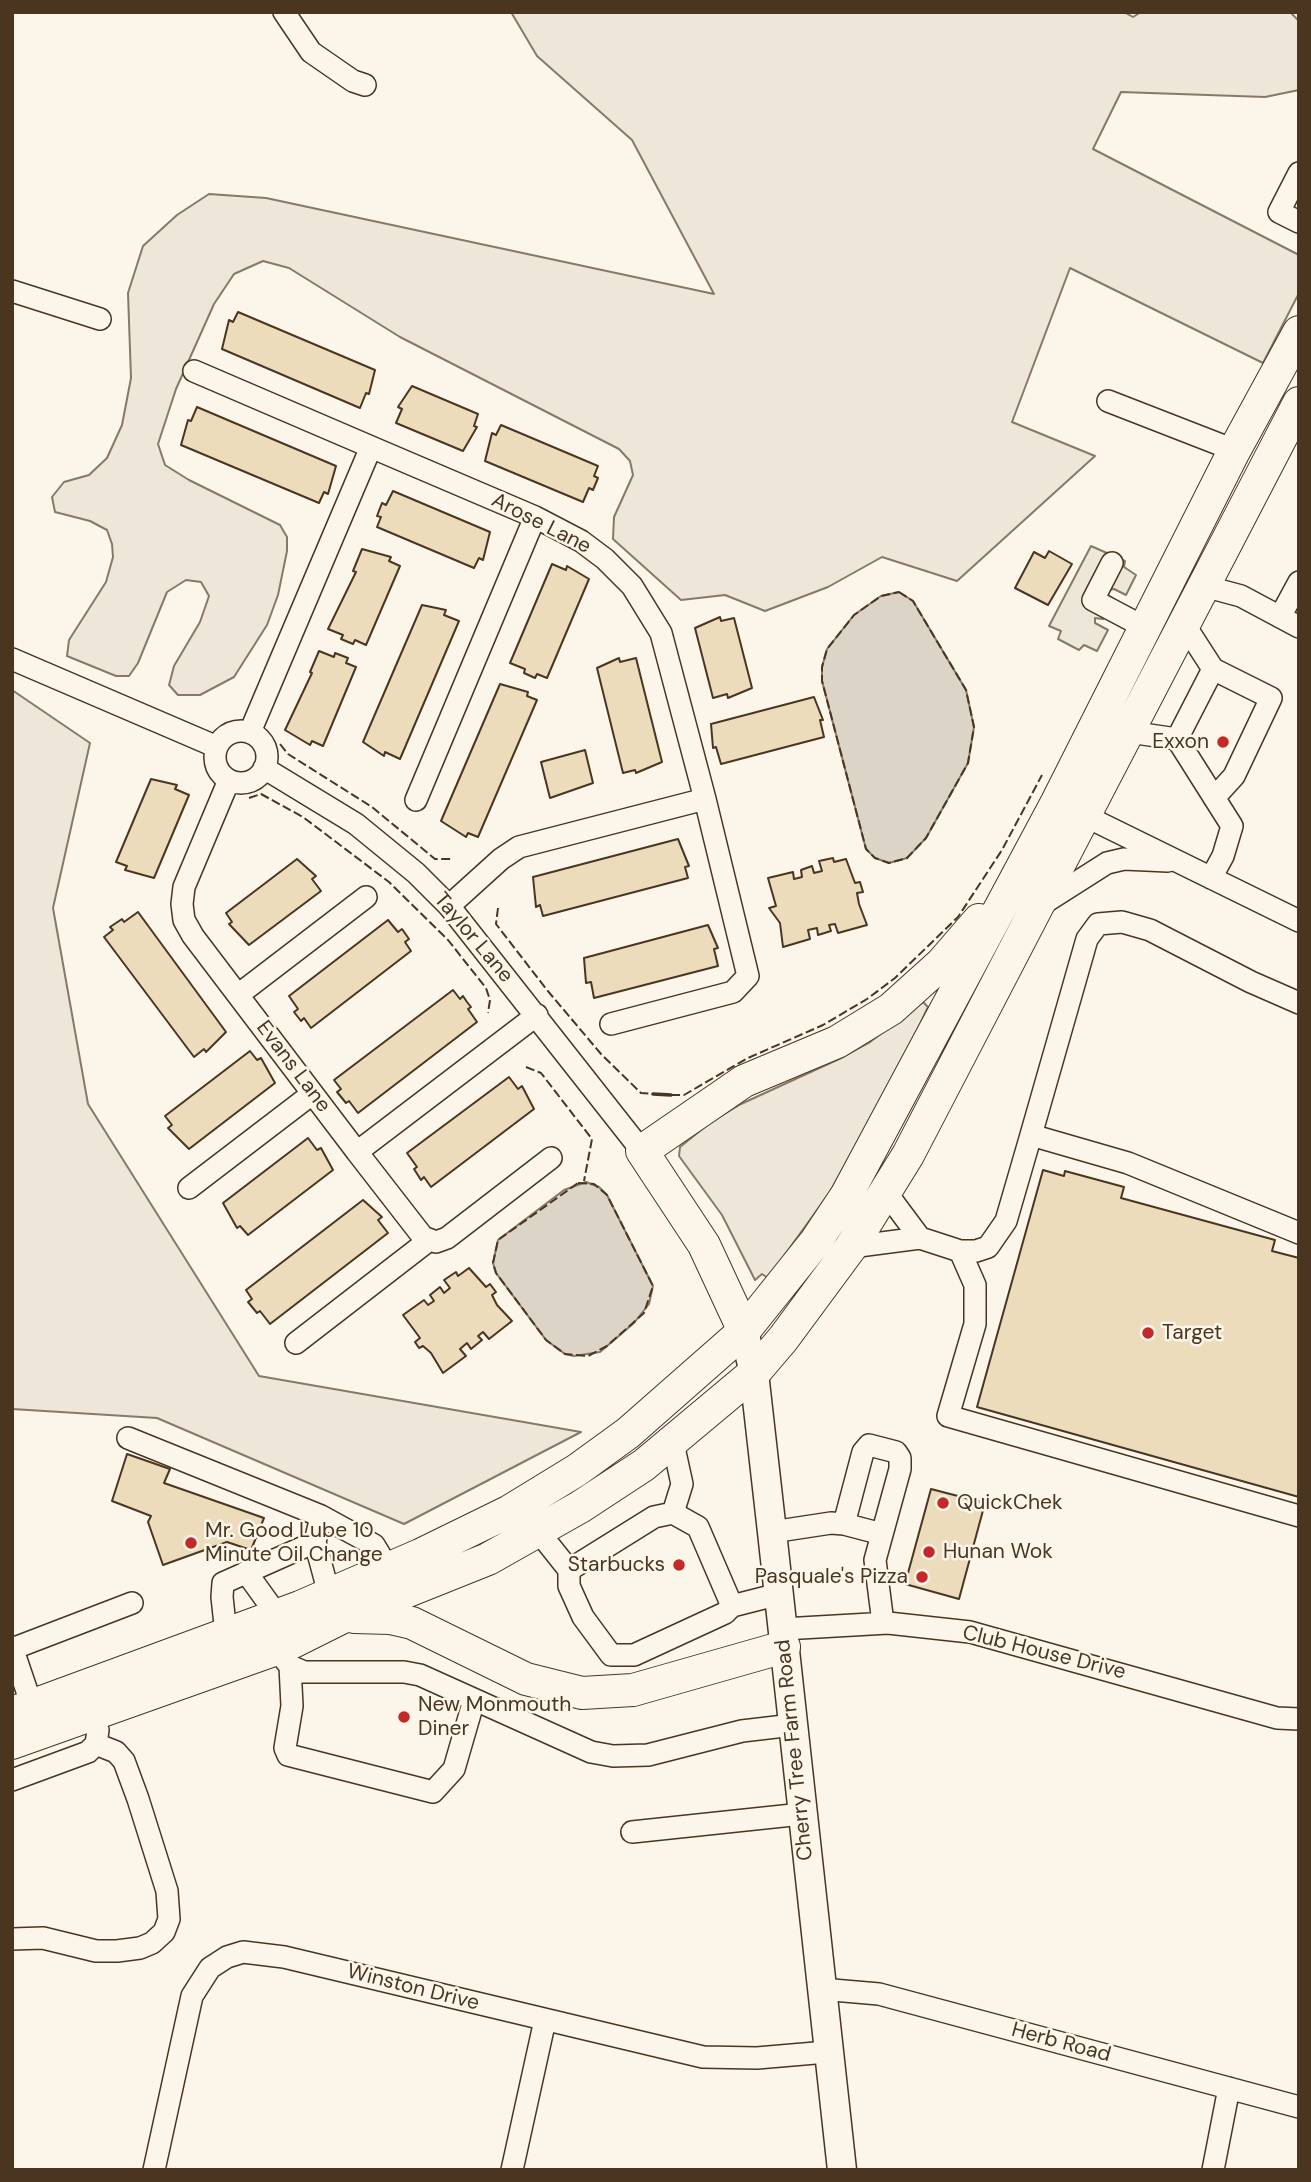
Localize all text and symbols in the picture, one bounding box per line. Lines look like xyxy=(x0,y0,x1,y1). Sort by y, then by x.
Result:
street label: Arose Lane xyxy=(487,488,595,560)
place label: Exxon xyxy=(1152,729,1209,755)
marker: Exxon xyxy=(1215,734,1231,750)
street label: Taylor Lane xyxy=(428,888,518,988)
street label: Evans Lane xyxy=(250,1016,336,1118)
place label: Target xyxy=(1162,1320,1222,1346)
marker: Target xyxy=(1140,1325,1156,1341)
place label: QuickChek xyxy=(957,1490,1063,1516)
marker: QuickChek xyxy=(935,1495,951,1511)
place label: Mr. Good Lube 10 Minute Oil Change xyxy=(205,1518,383,1568)
marker: Mr. Good Lube 10 Minute Oil Change xyxy=(183,1535,199,1551)
place label: Hunan Wok xyxy=(943,1539,1053,1565)
marker: Hunan Wok xyxy=(921,1544,937,1560)
place label: Starbucks xyxy=(568,1552,665,1578)
marker: Starbucks xyxy=(671,1557,687,1573)
place label: Pasquale's Pizza xyxy=(755,1564,908,1590)
marker: Pasquale's Pizza xyxy=(914,1569,930,1585)
street label: Club House Drive xyxy=(960,1621,1128,1685)
street label: Cherry Tree Farm Road xyxy=(771,1638,819,1862)
place label: New Monmouth Diner xyxy=(418,1692,571,1742)
marker: New Monmouth Diner xyxy=(396,1709,412,1725)
street label: Winston Drive xyxy=(344,1959,482,2017)
street label: Herb Road xyxy=(1009,2018,1113,2068)

